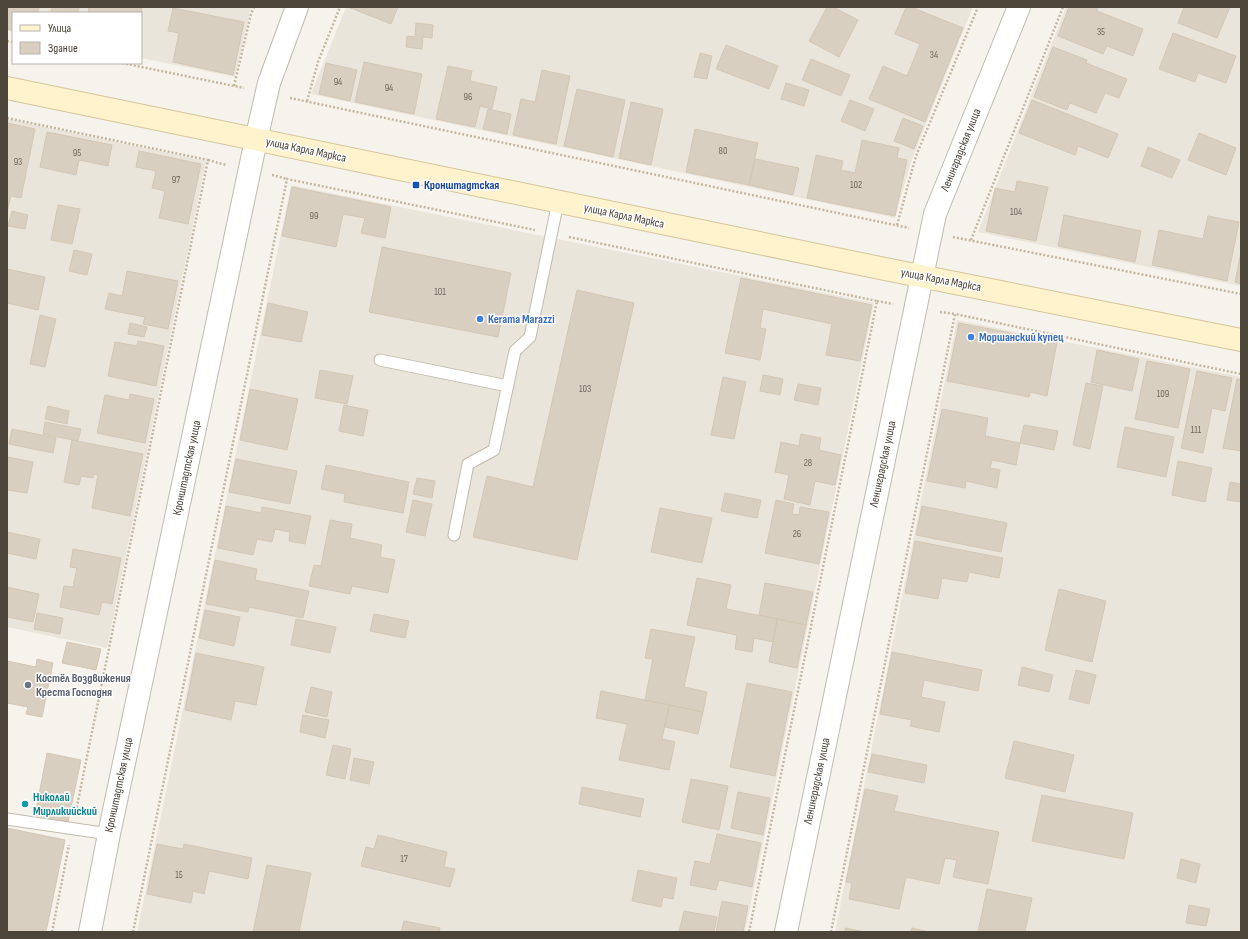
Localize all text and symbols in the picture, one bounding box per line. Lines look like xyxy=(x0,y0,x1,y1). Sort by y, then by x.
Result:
legend xyxy=(12,12,142,64)
text: Улица xyxy=(48,21,72,36)
house number: 35 xyxy=(1097,26,1105,38)
text: Здание xyxy=(48,41,78,56)
house number: 34 xyxy=(930,49,938,61)
house number: 94 xyxy=(334,76,342,88)
house number: 94 xyxy=(385,82,393,94)
house number: 96 xyxy=(464,91,472,103)
street label: Ленинградская улица xyxy=(937,106,985,195)
street label: улица Карла Маркса xyxy=(265,134,348,166)
house number: 80 xyxy=(719,145,727,157)
house number: 95 xyxy=(73,147,81,159)
house number: 93 xyxy=(14,156,22,168)
house number: 97 xyxy=(172,174,180,186)
place label: Кронштадтская xyxy=(424,178,499,193)
house number: 102 xyxy=(850,179,862,191)
marker: Кронштадтская xyxy=(411,180,421,190)
street label: улица Карла Маркса xyxy=(583,200,666,232)
house number: 104 xyxy=(1010,206,1022,218)
house number: 99 xyxy=(310,210,318,222)
street label: улица Карла Маркса xyxy=(900,265,983,295)
house number: 101 xyxy=(434,286,446,298)
place label: Kerama Marazzi xyxy=(488,312,555,327)
marker: Kerama Marazzi xyxy=(475,314,485,324)
place label: Моршанский купец xyxy=(979,330,1064,345)
marker: Моршанский купец xyxy=(966,332,976,342)
house number: 103 xyxy=(579,383,591,395)
house number: 109 xyxy=(1157,388,1169,400)
street label: Кронштадтская улица xyxy=(170,419,204,517)
street label: Ленинградская улица xyxy=(866,419,900,510)
house number: 111 xyxy=(1191,424,1202,436)
house number: 28 xyxy=(804,457,812,469)
house number: 26 xyxy=(793,528,801,540)
place label: Костёл Воздвижения Креста Господня xyxy=(36,671,131,700)
marker: Костёл Воздвижения Креста Господня xyxy=(23,680,33,690)
street label: Кронштадтская улица xyxy=(102,736,136,834)
street label: Ленинградская улица xyxy=(800,736,834,827)
place label: Николай Мирликийский xyxy=(33,790,97,819)
marker: Николай Мирликийский xyxy=(20,799,30,809)
house number: 17 xyxy=(400,853,408,865)
house number: 15 xyxy=(175,869,183,881)

